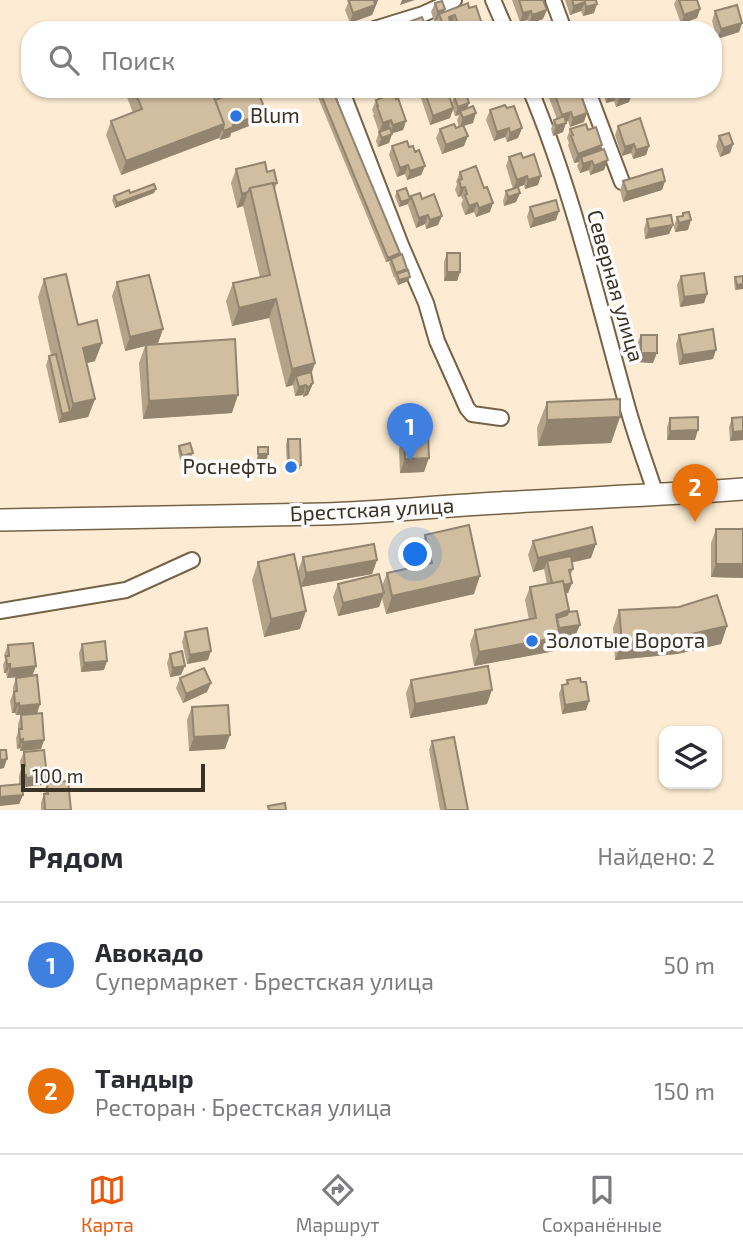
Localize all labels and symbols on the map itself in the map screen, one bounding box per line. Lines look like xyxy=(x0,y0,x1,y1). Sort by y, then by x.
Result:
place label: Blum xyxy=(250,102,300,127)
marker: Blum xyxy=(228,108,244,124)
street label: Северная улица xyxy=(582,207,650,365)
pin: 1 xyxy=(387,403,433,461)
place label: Роснефть xyxy=(183,453,277,478)
marker: Роснефть xyxy=(283,459,299,475)
pin: 2 xyxy=(672,464,718,522)
street label: Брестская улица xyxy=(289,492,455,526)
your location xyxy=(398,537,432,571)
place label: Золотые Ворота xyxy=(546,627,705,652)
marker: Золотые Ворота xyxy=(524,633,540,649)
scale bar xyxy=(21,761,205,793)

